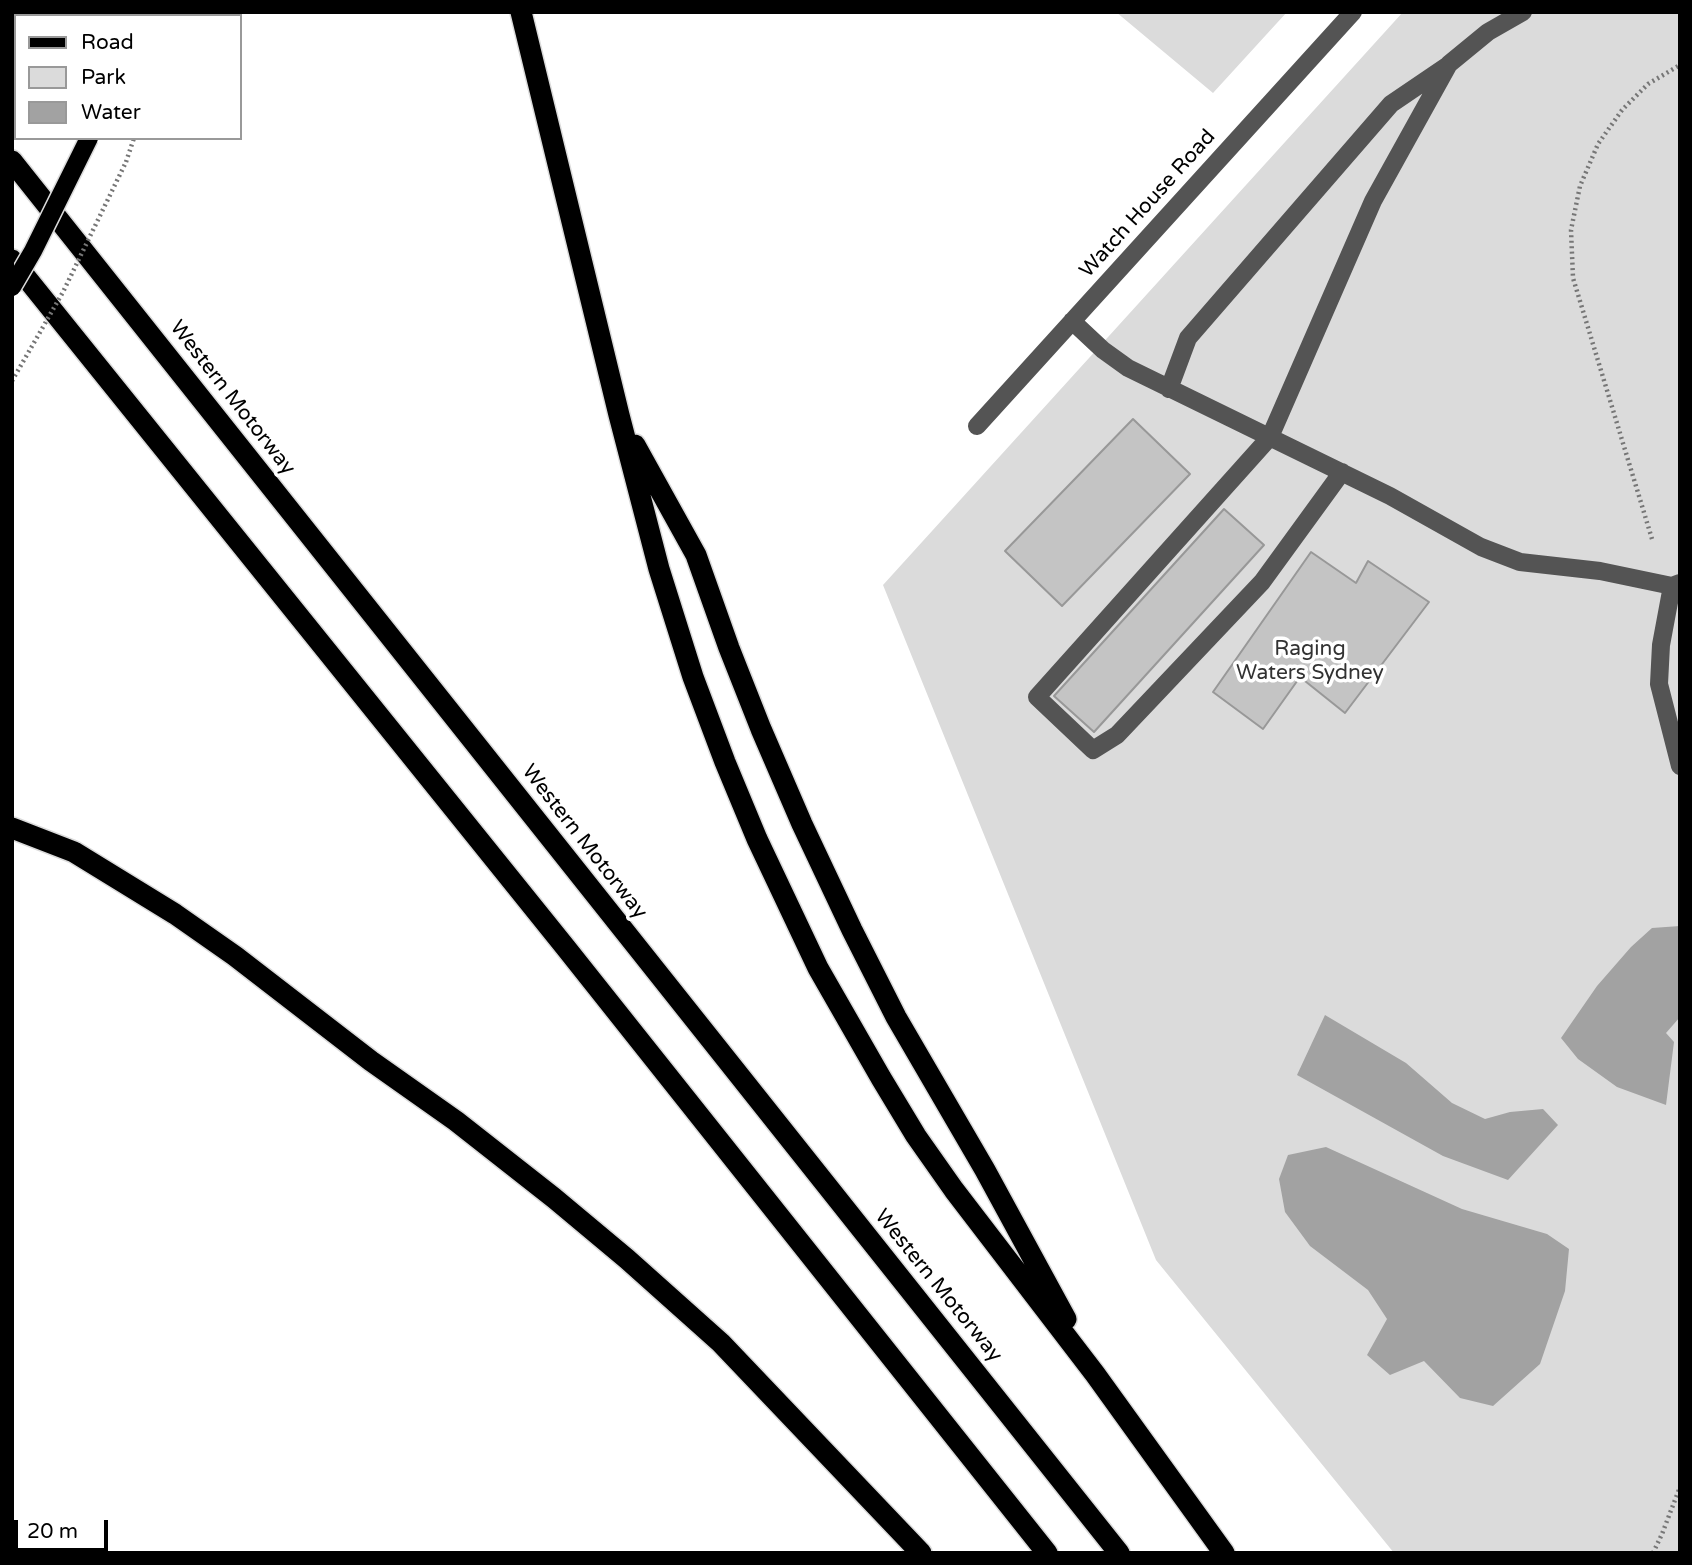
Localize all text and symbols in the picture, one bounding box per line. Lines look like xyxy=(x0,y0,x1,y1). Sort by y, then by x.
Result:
legend xyxy=(14,14,242,140)
text: Road xyxy=(81,30,134,55)
text: Park xyxy=(81,65,126,90)
text: Water xyxy=(81,100,141,125)
street label: Watch House Road xyxy=(1075,125,1221,283)
street label: Western Motorway xyxy=(164,316,300,480)
park label: Raging Waters Sydney xyxy=(1236,636,1384,686)
street label: Western Motorway xyxy=(516,760,652,924)
street label: Western Motorway xyxy=(869,1205,1007,1367)
scale bar xyxy=(18,1506,112,1550)
text: 20 m xyxy=(27,1519,78,1544)

